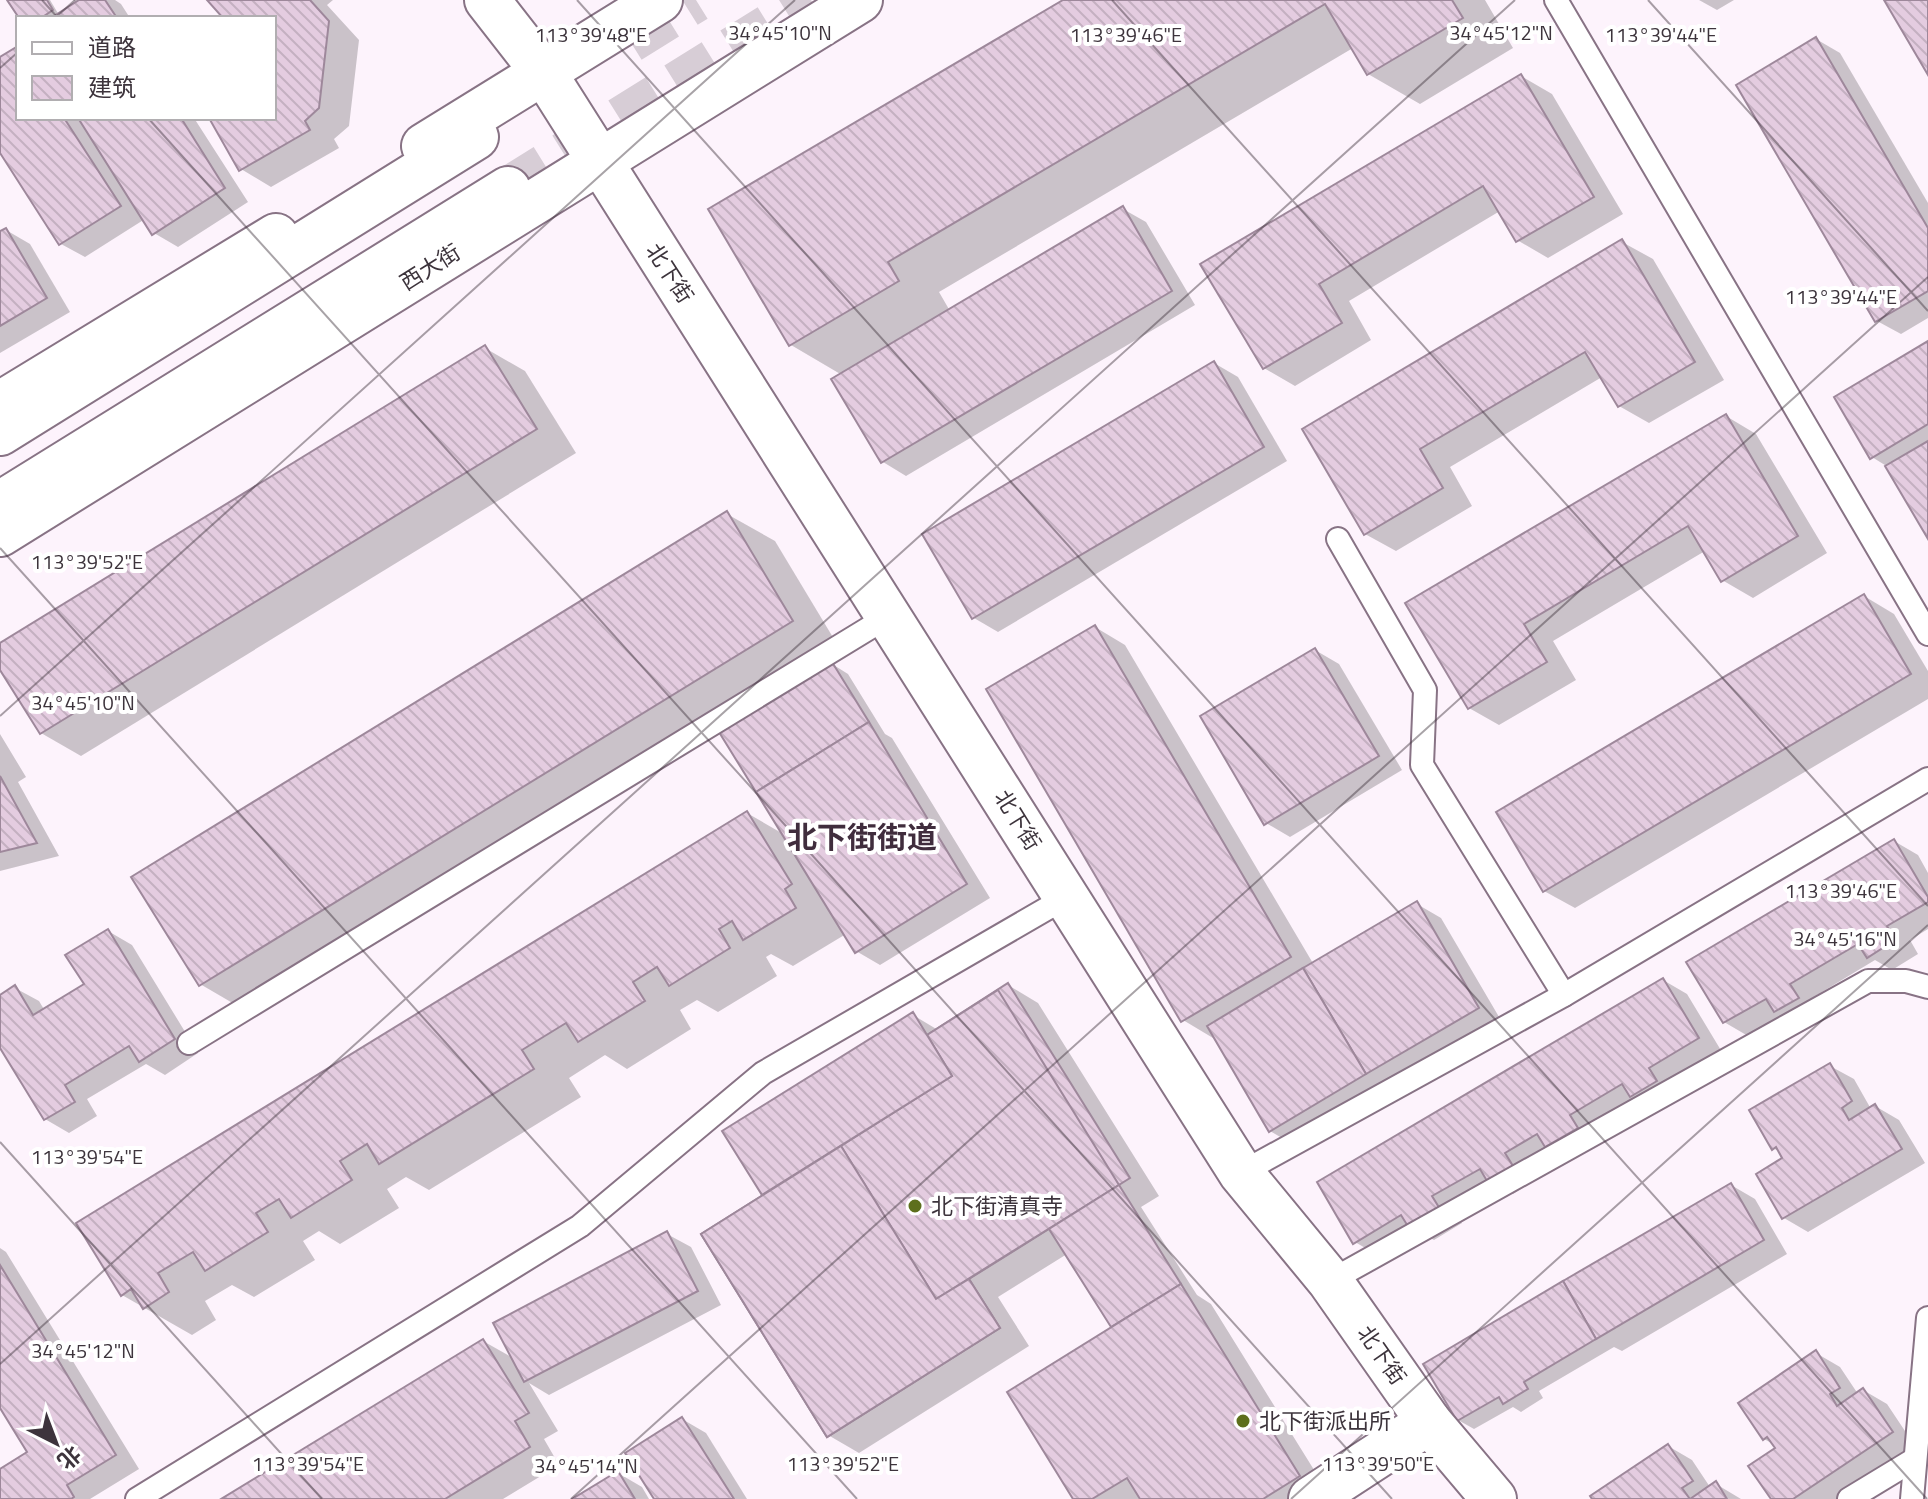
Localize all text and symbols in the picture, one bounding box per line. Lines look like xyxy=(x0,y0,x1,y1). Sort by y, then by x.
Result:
legend xyxy=(16,16,276,120)
text: 34°45'10"N xyxy=(728,17,832,48)
text: 34°45'12"N xyxy=(1449,17,1553,48)
text: 113°39'48"E xyxy=(535,19,647,50)
text: 113°39'46"E xyxy=(1070,19,1182,50)
text: 113°39'44"E xyxy=(1605,19,1717,50)
text: 道路 xyxy=(88,29,136,65)
text: 建筑 xyxy=(88,69,136,105)
street label: 西大街 xyxy=(393,235,467,299)
street label: 北下街 xyxy=(638,236,702,310)
text: 113°39'44"E xyxy=(1785,281,1897,312)
text: 113°39'52"E xyxy=(31,546,143,577)
text: 34°45'10"N xyxy=(31,687,135,718)
street label: 北下街 xyxy=(986,783,1050,857)
district label: 北下街街道 xyxy=(787,814,937,860)
text: 113°39'46"E xyxy=(1785,875,1897,906)
text: 34°45'16"N xyxy=(1793,923,1897,954)
text: 113°39'54"E xyxy=(31,1141,143,1172)
place label: 北下街清真寺 xyxy=(931,1189,1063,1223)
marker: 北下街清真寺 xyxy=(906,1197,924,1215)
street label: 北下街 xyxy=(1349,1318,1415,1392)
text: 34°45'12"N xyxy=(31,1335,135,1366)
north arrow xyxy=(16,1403,96,1483)
place label: 北下街派出所 xyxy=(1259,1404,1391,1438)
marker: 北下街派出所 xyxy=(1234,1412,1252,1430)
text: 北 xyxy=(50,1438,89,1478)
text: 113°39'54"E xyxy=(252,1448,364,1479)
text: 113°39'52"E xyxy=(787,1448,899,1479)
text: 113°39'50"E xyxy=(1322,1448,1434,1479)
text: 34°45'14"N xyxy=(534,1450,638,1481)

